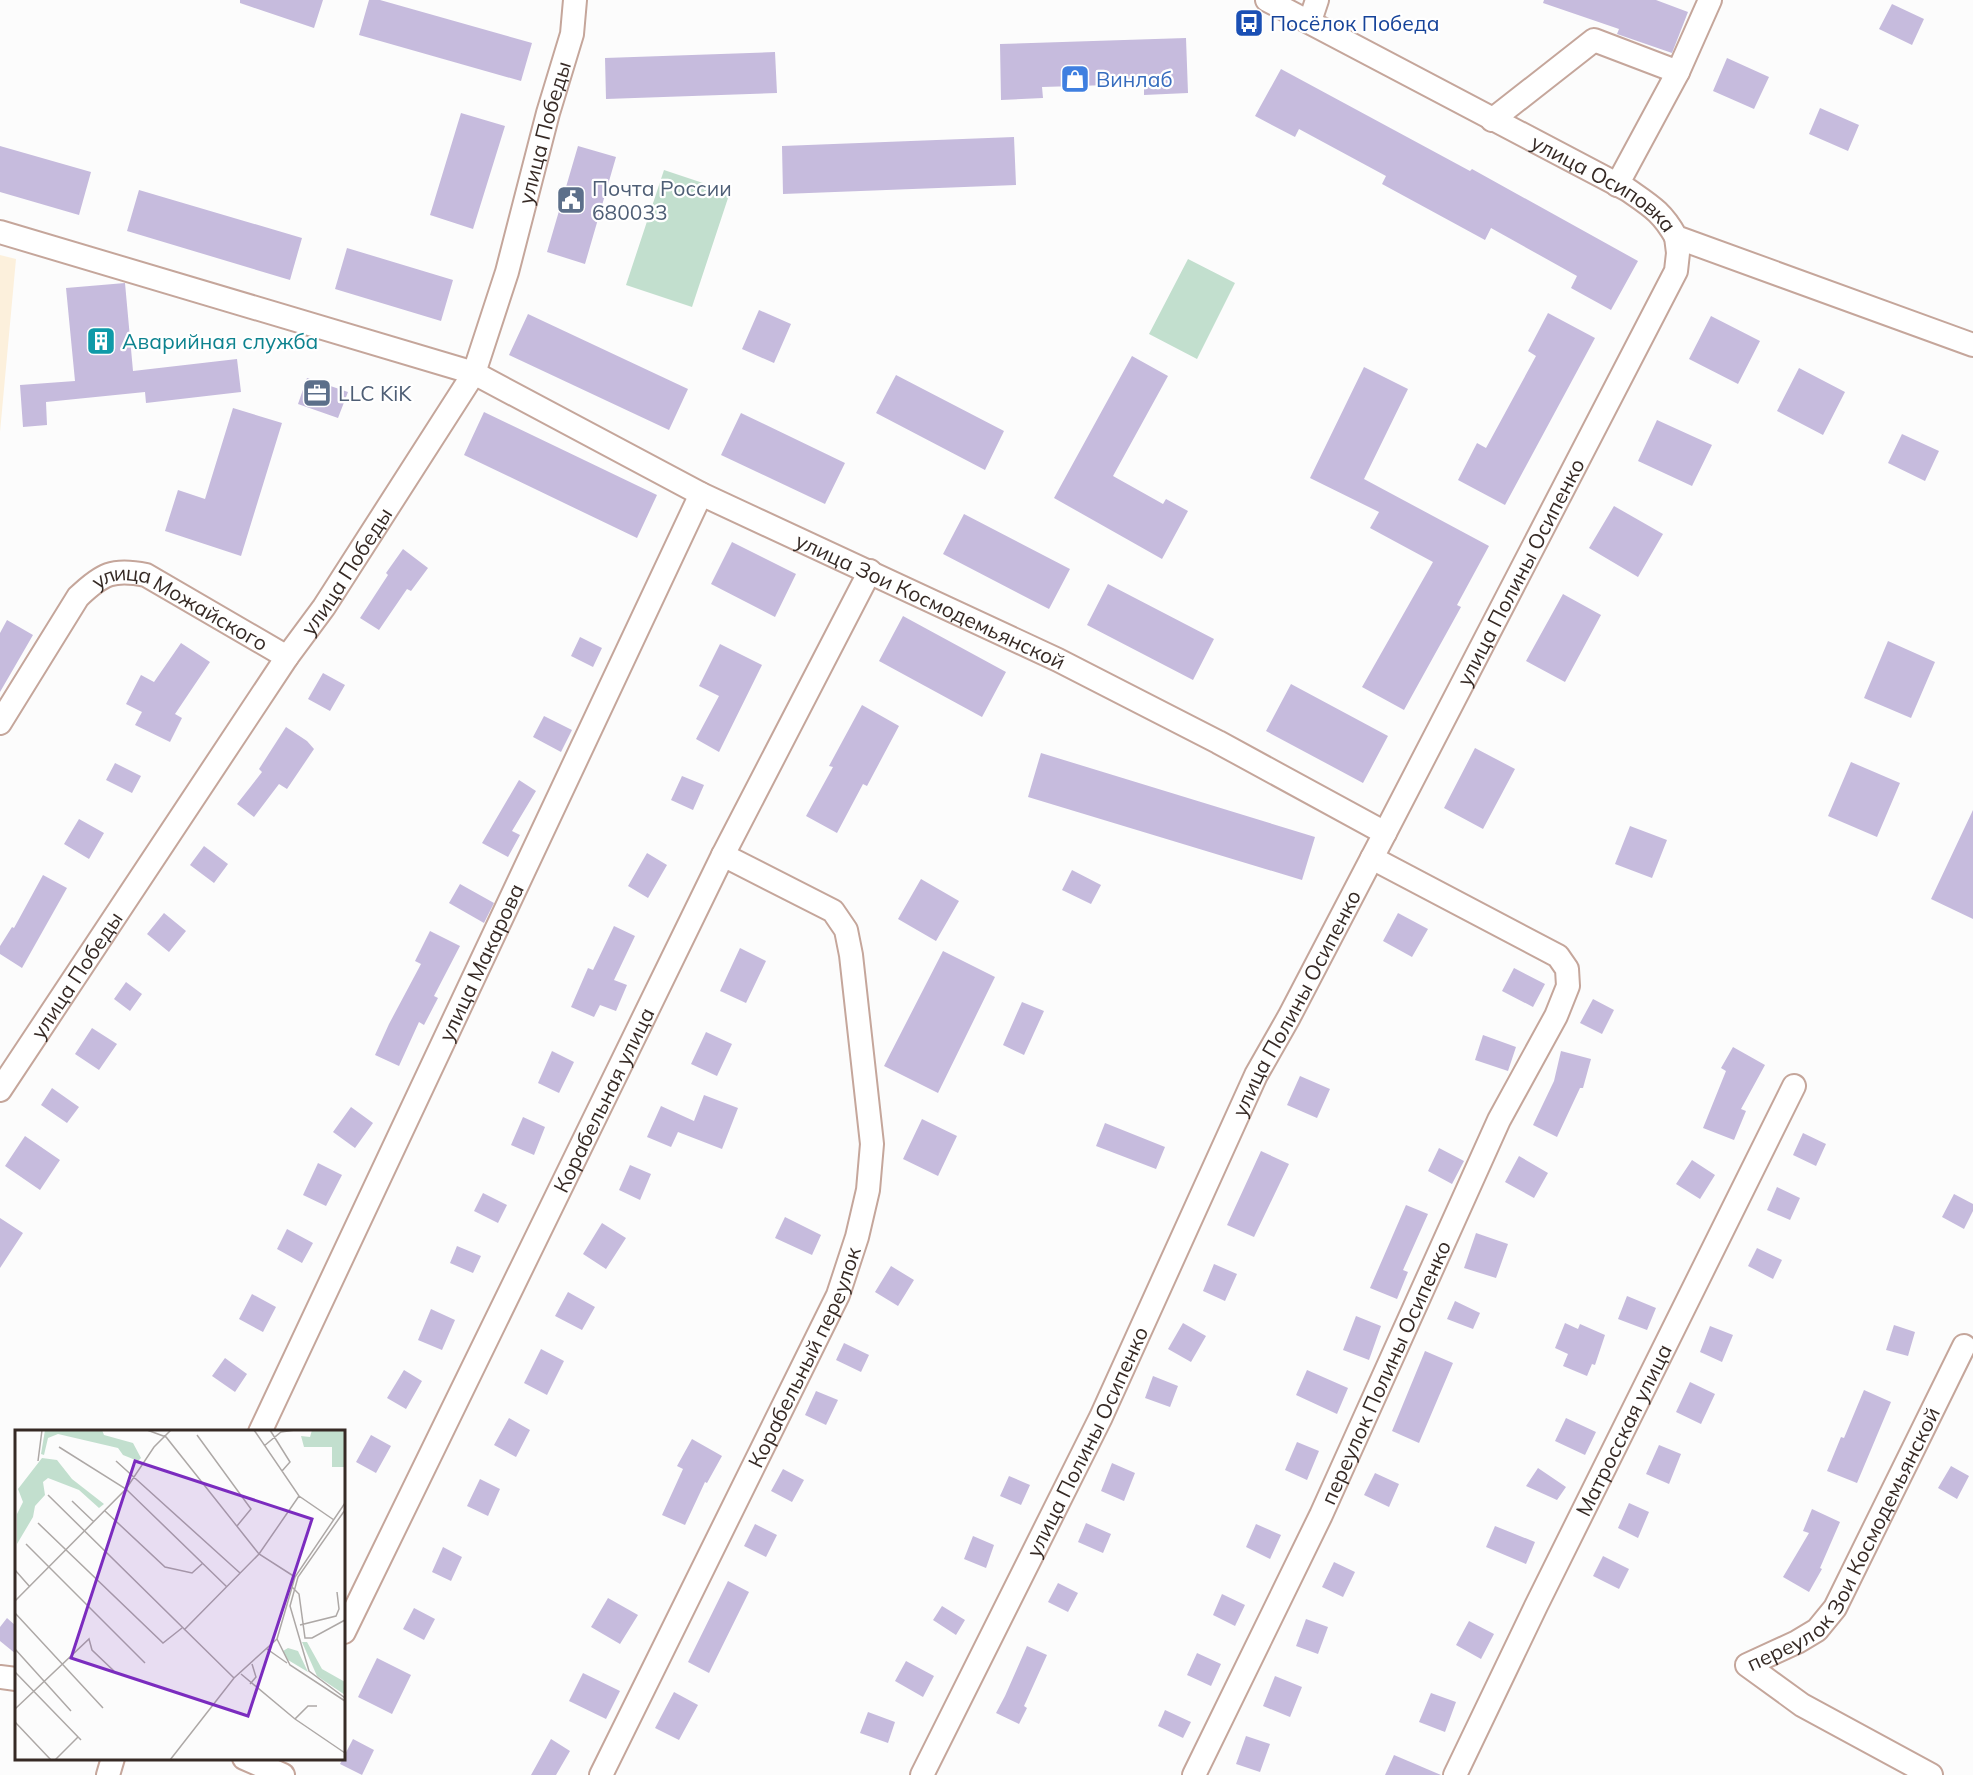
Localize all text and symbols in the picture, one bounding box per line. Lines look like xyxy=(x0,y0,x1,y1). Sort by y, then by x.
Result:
bus stop icon: Посёлок Победа xyxy=(1233,7,1265,39)
place label: Посёлок Победа xyxy=(1270,10,1440,36)
street label: улица Победы xyxy=(512,58,576,207)
shop icon: Винлаб xyxy=(1059,63,1091,95)
place label: Винлаб xyxy=(1096,66,1173,92)
street label: улица Осиповка xyxy=(1527,129,1682,237)
place label: Почта России 680033 xyxy=(592,175,732,225)
public building icon: Почта России 680033 xyxy=(555,184,587,216)
building icon: Аварийная служба xyxy=(85,325,117,357)
place label: Аварийная служба xyxy=(122,328,318,354)
office icon: LLC KiK xyxy=(301,377,333,409)
place label: LLC KiK xyxy=(338,380,412,406)
street label: улица Полины Осипенко xyxy=(1451,454,1590,690)
street label: улица Победы xyxy=(295,502,398,640)
street label: улица Зои Космодемьянской xyxy=(792,527,1070,675)
street label: улица Можайского xyxy=(86,559,273,656)
street label: улица Макарова xyxy=(433,879,529,1045)
street label: улица Полины Осипенко xyxy=(1226,885,1366,1121)
street label: улица Победы xyxy=(25,906,128,1044)
street label: Корабельная улица xyxy=(547,1003,660,1197)
street label: переулок Полины Осипенко xyxy=(1315,1236,1456,1508)
street label: Корабельный переулок xyxy=(742,1243,866,1472)
street label: улица Полины Осипенко xyxy=(1020,1322,1153,1561)
street label: Матросская улица xyxy=(1570,1339,1677,1520)
street label: переулок Зои Космодемьянской xyxy=(1743,1403,1945,1676)
inset map xyxy=(15,1430,345,1760)

